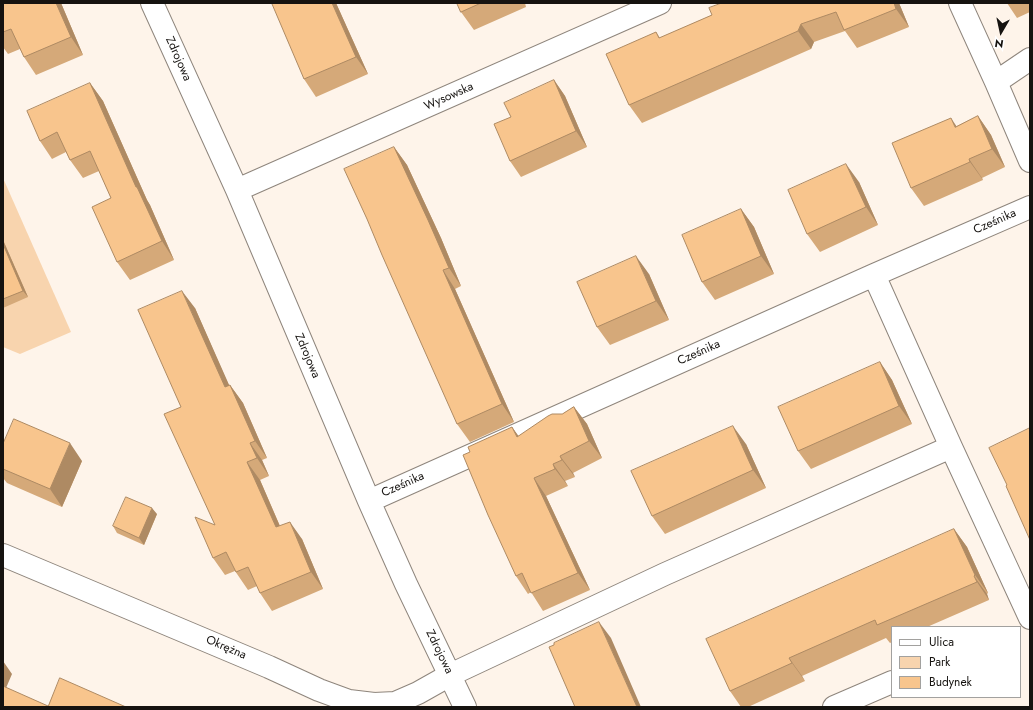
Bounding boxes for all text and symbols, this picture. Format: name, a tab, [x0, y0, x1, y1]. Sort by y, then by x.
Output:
north arrow	[981, 12, 1021, 52]
street label: Zdrojowa	[162, 35, 194, 83]
text: N	[994, 35, 1005, 52]
street label: Wysowska	[422, 80, 476, 114]
street label: Cześnika	[971, 206, 1019, 238]
street label: Zdrojowa	[291, 331, 323, 381]
street label: Cześnika	[675, 337, 723, 369]
street label: Cześnika	[379, 469, 427, 501]
legend	[891, 626, 1021, 698]
street label: Zdrojowa	[422, 628, 456, 676]
street label: Okrężna	[204, 633, 248, 663]
text: Ulica	[929, 633, 954, 651]
text: Park	[929, 653, 950, 671]
text: Budynek	[929, 673, 972, 691]

